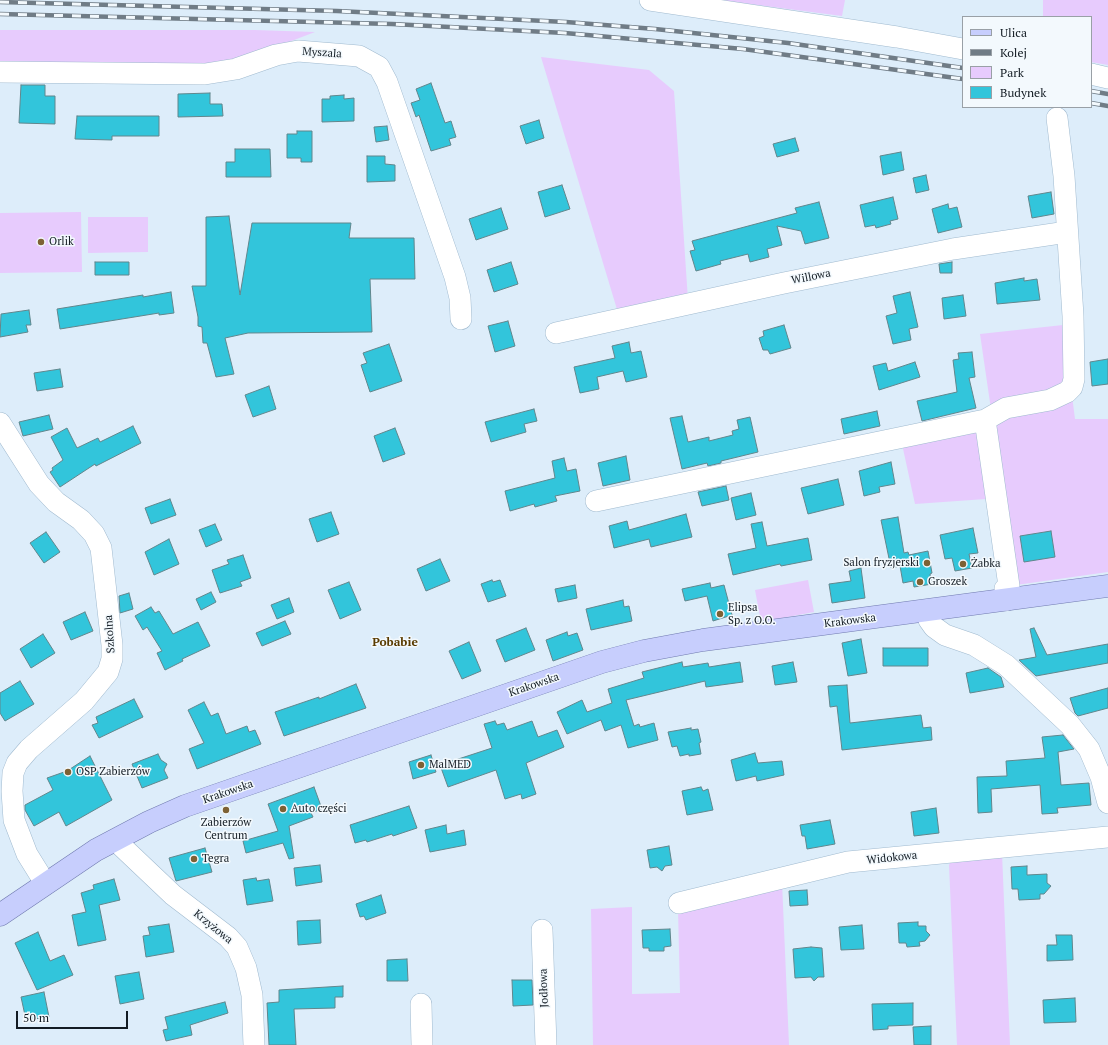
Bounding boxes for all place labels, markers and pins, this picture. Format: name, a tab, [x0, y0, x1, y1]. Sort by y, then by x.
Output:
place label: Orlik	[49, 235, 74, 249]
marker: Orlik	[36, 237, 46, 247]
place label: Salon fryzjerski	[843, 556, 919, 570]
place label: Żabka	[971, 557, 1000, 571]
marker: Salon fryzjerski	[922, 558, 932, 568]
marker: Żabka	[958, 559, 968, 569]
place label: Groszek	[928, 575, 967, 589]
marker: Groszek	[915, 577, 925, 587]
place label: Elipsa Sp. z O.O.	[728, 601, 776, 627]
marker: Elipsa Sp. z O.O.	[715, 609, 725, 619]
place label: MalMED	[429, 758, 471, 772]
marker: MalMED	[416, 760, 426, 770]
place label: OSP Zabierzów	[76, 765, 150, 779]
marker: OSP Zabierzów	[63, 767, 73, 777]
place label: Auto części	[291, 802, 347, 816]
marker: Auto części	[278, 804, 288, 814]
marker: Zabierzów Centrum	[221, 805, 231, 815]
place label: Zabierzów Centrum	[201, 816, 251, 842]
place label: Tegra	[202, 852, 229, 866]
marker: Tegra	[189, 854, 199, 864]

